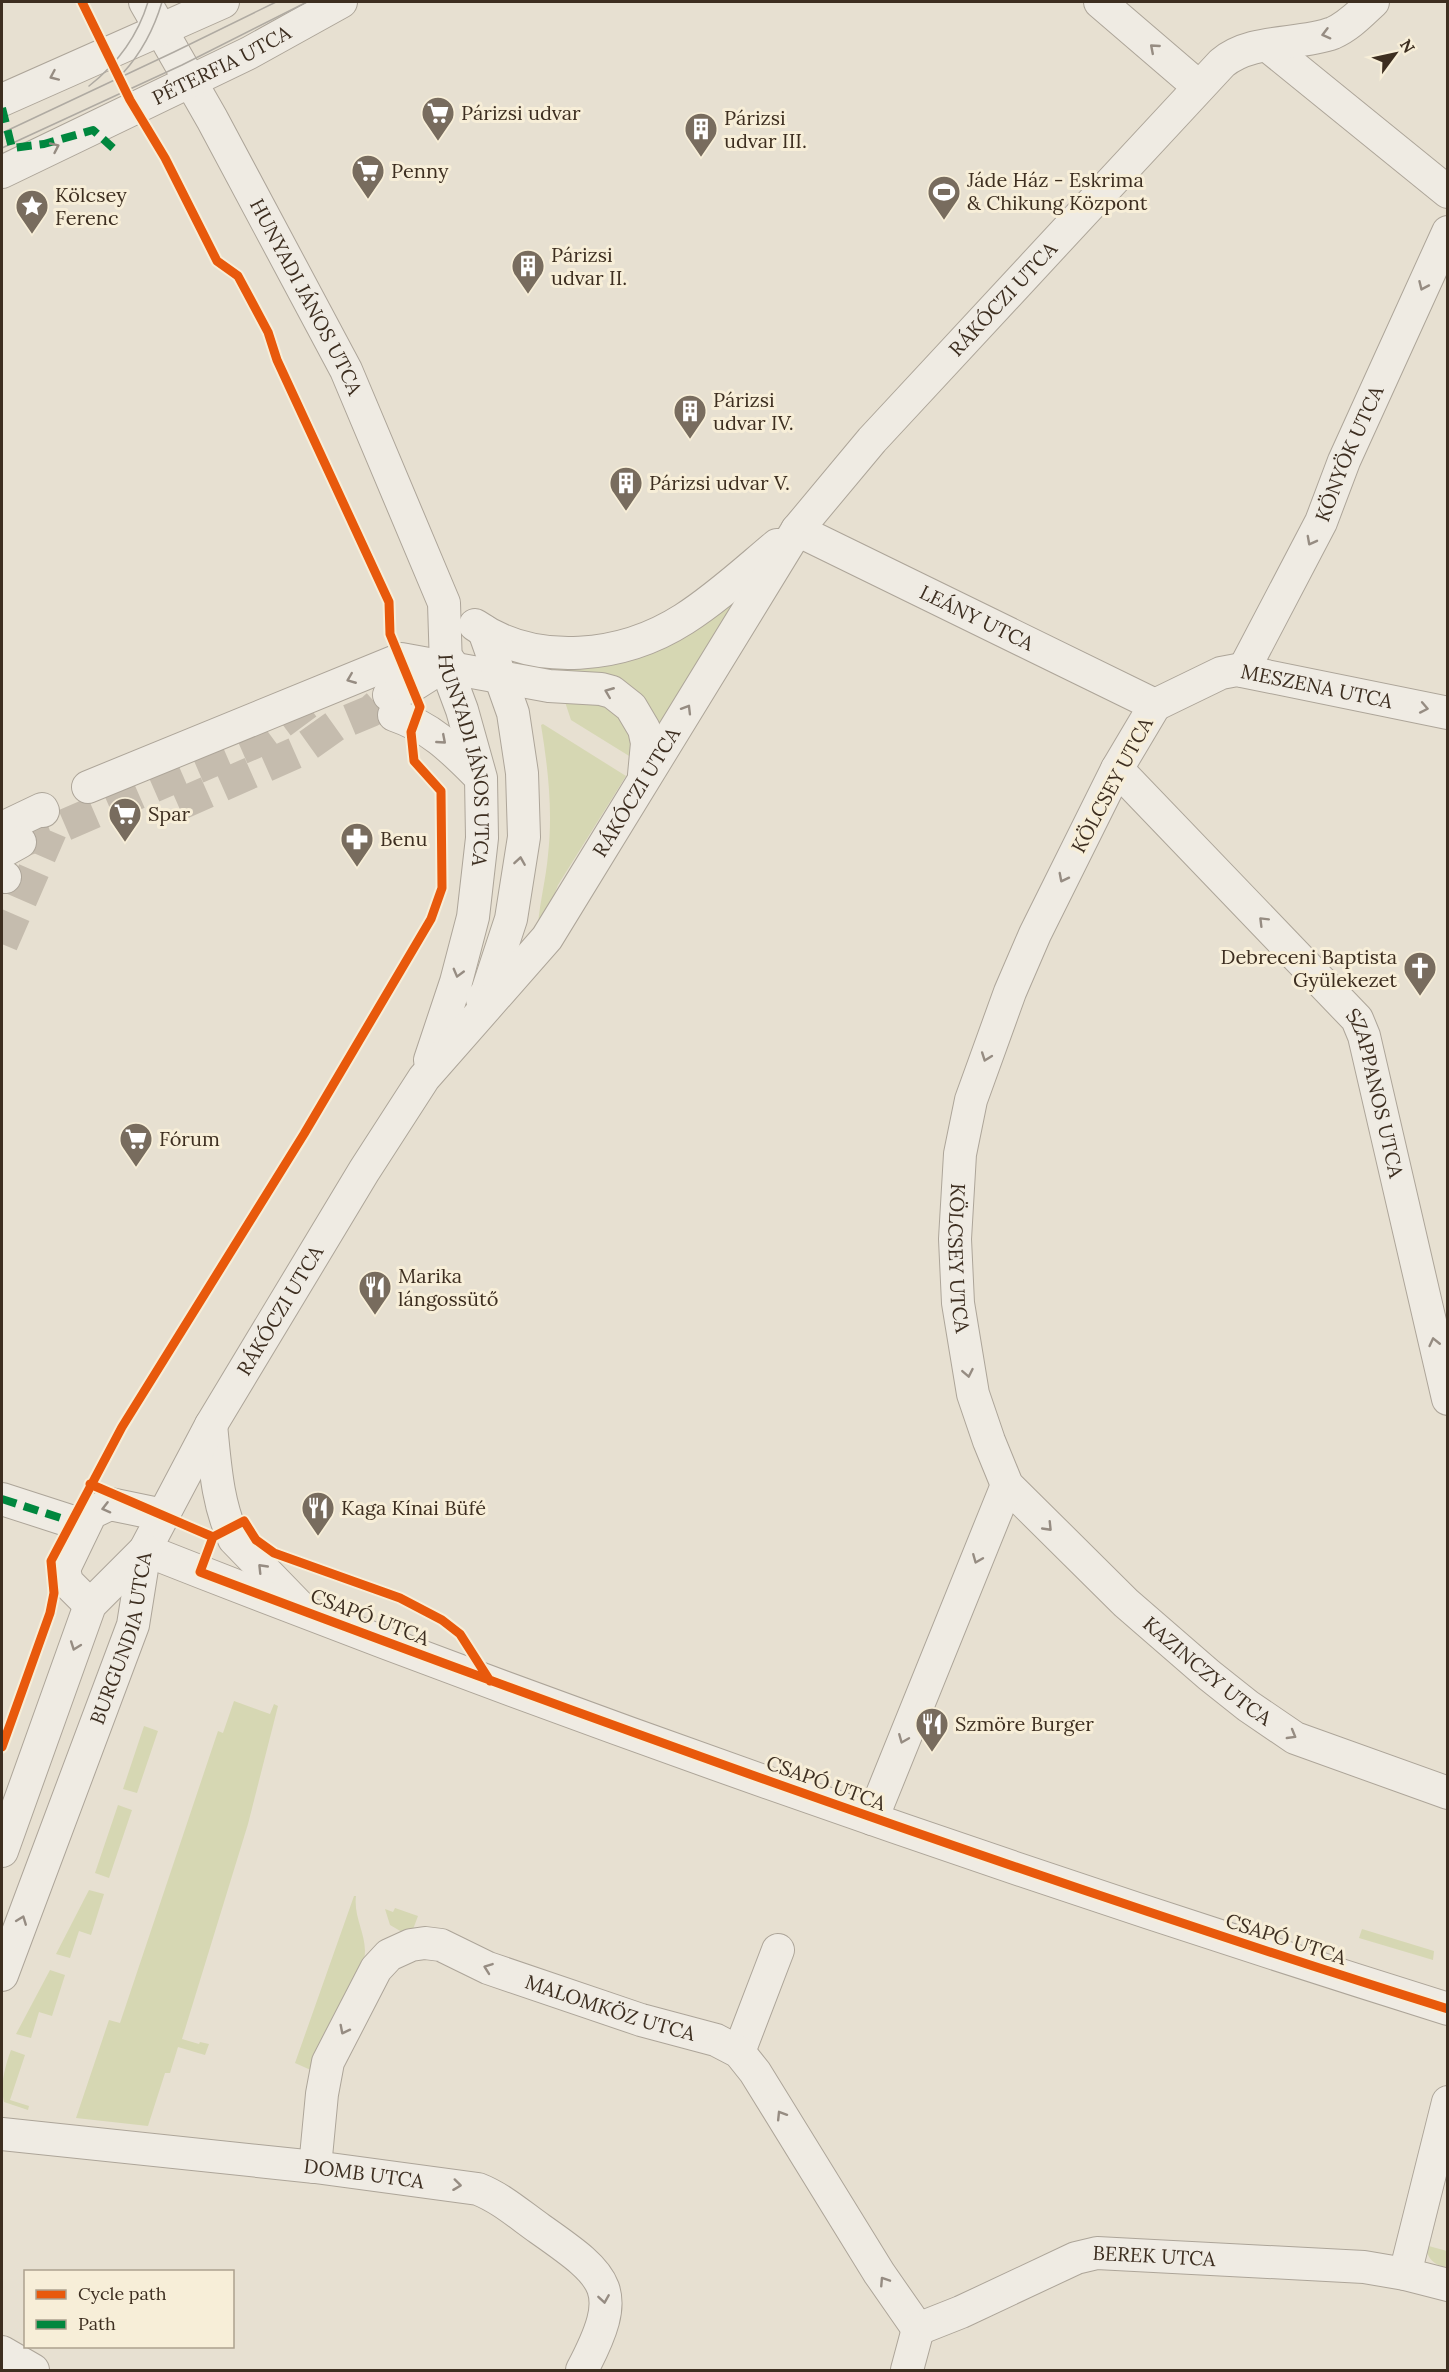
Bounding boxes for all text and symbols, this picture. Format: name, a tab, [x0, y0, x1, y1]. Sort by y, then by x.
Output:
street label: PÉTERFIA UTCA	[148, 19, 295, 110]
north arrow	[1365, 24, 1425, 84]
one-way arrow	[1321, 27, 1331, 39]
text: N	[1396, 35, 1419, 56]
one-way arrow	[1150, 45, 1161, 56]
one-way arrow	[50, 69, 61, 81]
supermarket icon: Párizsi udvar	[420, 95, 456, 142]
place label: Párizsi udvar	[461, 100, 581, 125]
place label: Párizsi udvar III.	[724, 105, 807, 153]
building icon: Párizsi udvar III.	[683, 111, 719, 158]
one-way arrow	[48, 143, 59, 155]
supermarket icon: Penny	[350, 153, 386, 200]
place label: Penny	[391, 158, 449, 183]
place label: Jáde Ház - Eskrima & Chikung Központ	[966, 167, 1148, 215]
sports icon: Jáde Ház - Eskrima & Chikung Központ	[926, 174, 962, 221]
place label: Kölcsey Ferenc	[55, 182, 127, 230]
place icon: Kölcsey Ferenc	[14, 188, 50, 235]
street label: HUNYADI JÁNOS UTCA	[245, 194, 368, 399]
street label: RÁKÓCZI UTCA	[943, 236, 1062, 361]
place label: Párizsi udvar II.	[551, 242, 627, 290]
building icon: Párizsi udvar II.	[510, 248, 546, 295]
one-way arrow	[1419, 279, 1431, 290]
street label: KÖNYÖK UTCA	[1309, 381, 1389, 525]
place label: Párizsi udvar IV.	[713, 387, 794, 435]
building icon: Párizsi udvar IV.	[672, 393, 708, 440]
building icon: Párizsi udvar V.	[608, 465, 644, 512]
place label: Párizsi udvar V.	[649, 470, 790, 495]
one-way arrow	[1307, 534, 1318, 545]
street label: LEÁNY UTCA	[916, 579, 1038, 656]
street label: HUNYADI JÁNOS UTCA	[434, 653, 495, 868]
street label: MESZENA UTCA	[1239, 658, 1395, 713]
one-way arrow	[347, 672, 358, 684]
one-way arrow	[604, 687, 615, 699]
one-way arrow	[1418, 701, 1428, 714]
one-way arrow	[679, 705, 691, 715]
street label: KÖLCSEY UTCA	[1065, 712, 1158, 857]
street label: RÁKÓCZI UTCA	[587, 722, 685, 861]
one-way arrow	[435, 733, 445, 744]
supermarket icon: Spar	[107, 796, 143, 843]
place label: Spar	[148, 801, 190, 826]
pharmacy icon: Benu	[339, 821, 375, 868]
place label: Benu	[380, 826, 427, 851]
one-way arrow	[513, 856, 526, 866]
one-way arrow	[1059, 871, 1070, 882]
one-way arrow	[1259, 918, 1270, 929]
place label: Debreceni Baptista Gyülekezet	[1221, 944, 1397, 992]
church icon: Debreceni Baptista Gyülekezet	[1402, 950, 1438, 997]
one-way arrow	[453, 967, 465, 978]
street label: SZAPPANOS UTCA	[1341, 1002, 1409, 1180]
one-way arrow	[981, 1051, 994, 1062]
supermarket icon: Fórum	[118, 1121, 154, 1168]
place label: Fórum	[159, 1126, 220, 1151]
street label: KÖLCSEY UTCA	[943, 1182, 976, 1335]
street label: RÁKÓCZI UTCA	[231, 1240, 329, 1380]
place label: Marika lángossütő	[398, 1263, 498, 1311]
restaurant icon: Marika lángossütő	[357, 1269, 393, 1316]
one-way arrow	[1429, 1337, 1442, 1347]
one-way arrow	[961, 1368, 974, 1378]
restaurant icon: Kaga Kínai Büfé	[300, 1490, 336, 1537]
place label: Kaga Kínai Büfé	[341, 1495, 486, 1520]
one-way arrow	[101, 1500, 111, 1513]
one-way arrow	[1041, 1521, 1052, 1531]
street label: BURGUNDIA UTCA	[84, 1550, 157, 1728]
one-way arrow	[972, 1552, 984, 1563]
one-way arrow	[259, 1565, 270, 1576]
street label: CSAPÓ UTCA	[307, 1582, 434, 1651]
street label: KAZINCZY UTCA	[1138, 1611, 1277, 1731]
one-way arrow	[70, 1640, 83, 1651]
restaurant icon: Szmöre Burger	[914, 1706, 950, 1753]
place label: Szmöre Burger	[955, 1711, 1094, 1736]
one-way arrow	[1286, 1728, 1296, 1739]
one-way arrow	[898, 1733, 910, 1744]
street label: CSAPÓ UTCA	[763, 1749, 890, 1816]
street label: CSAPÓ UTCA	[1223, 1907, 1350, 1970]
one-way arrow	[15, 1915, 27, 1926]
one-way arrow	[483, 1963, 493, 1976]
street label: MALOMKÖZ UTCA	[522, 1969, 698, 2046]
one-way arrow	[340, 2023, 351, 2034]
one-way arrow	[777, 2111, 789, 2121]
street label: DOMB UTCA	[303, 2153, 426, 2194]
one-way arrow	[452, 2178, 461, 2190]
street label: BEREK UTCA	[1092, 2240, 1217, 2271]
legend	[24, 2270, 234, 2348]
one-way arrow	[880, 2277, 891, 2288]
text: Cycle path	[78, 2282, 167, 2305]
one-way arrow	[598, 2294, 610, 2304]
text: Path	[78, 2312, 116, 2335]

